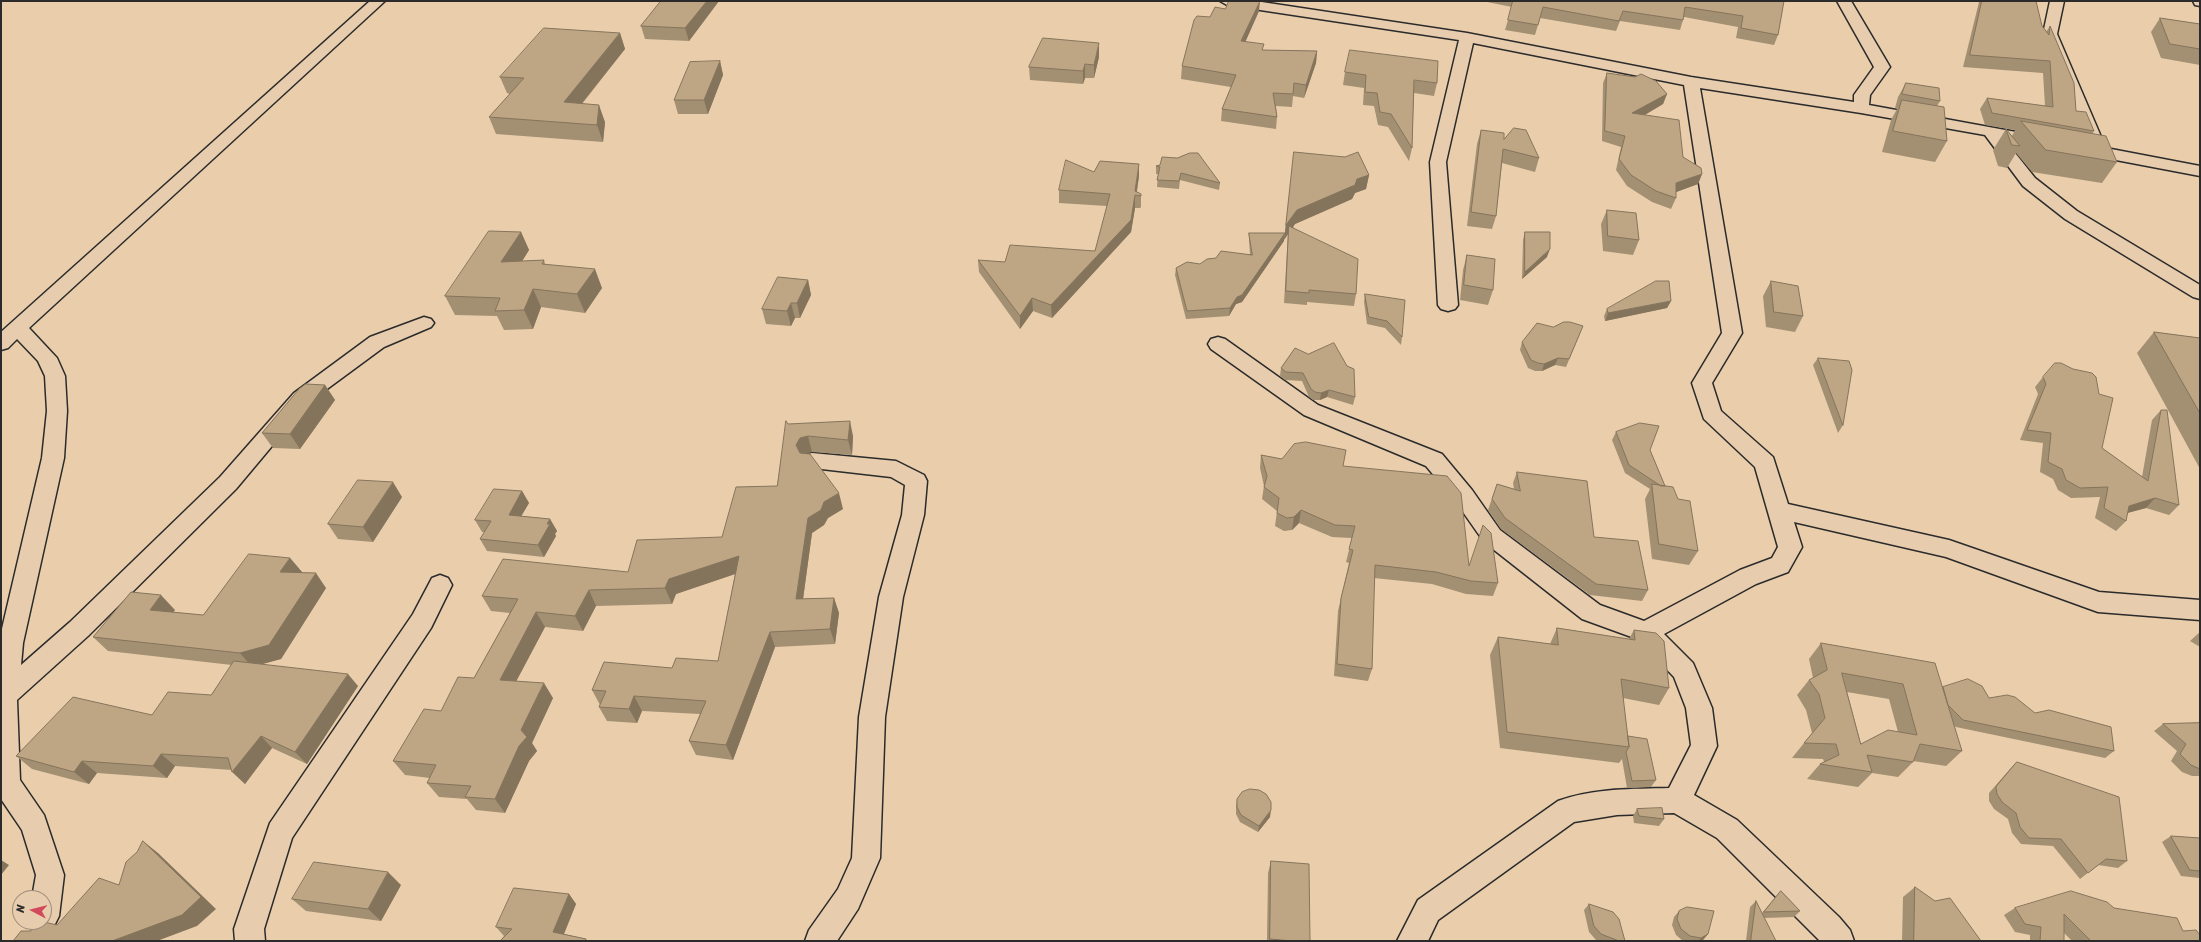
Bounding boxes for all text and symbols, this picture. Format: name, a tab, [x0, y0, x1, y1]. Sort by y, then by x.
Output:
north arrow	[12, 890, 52, 930]
text: N	[11, 904, 30, 914]

